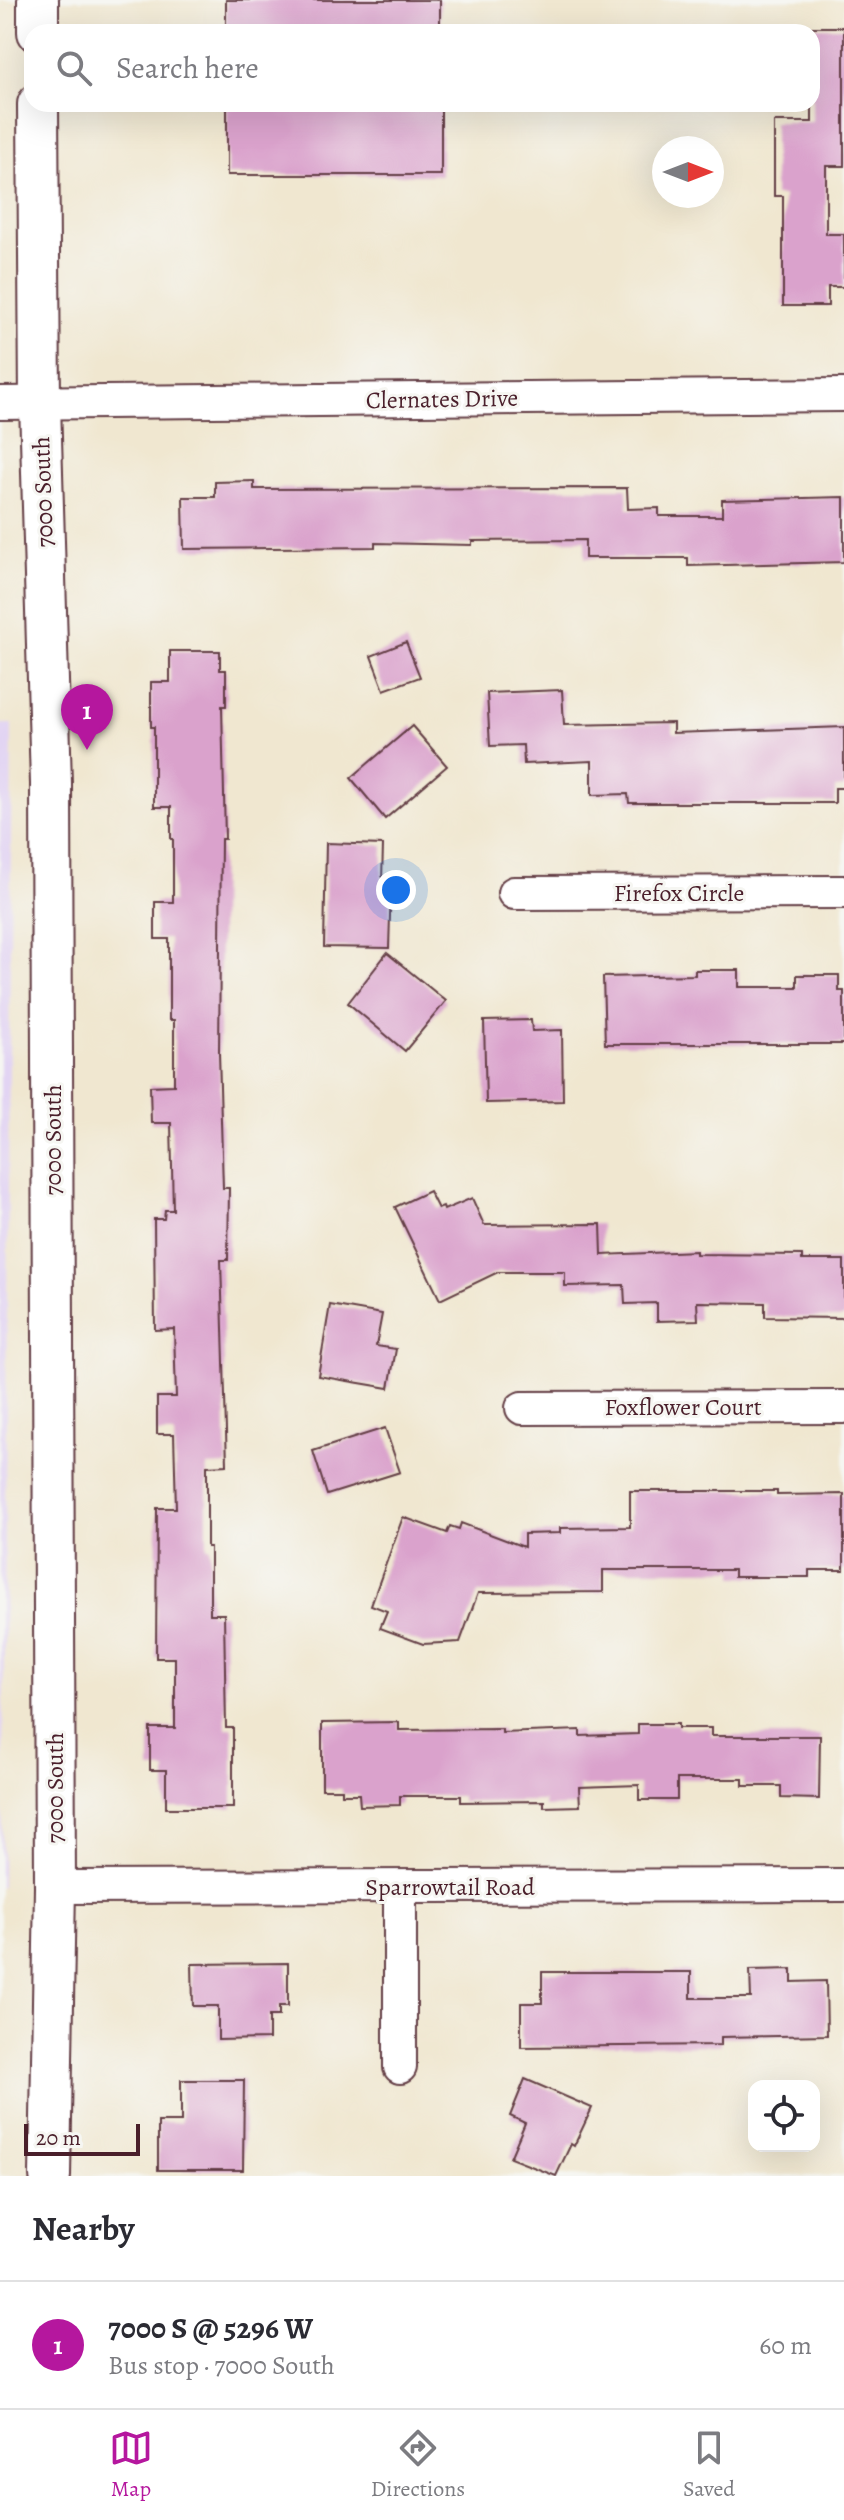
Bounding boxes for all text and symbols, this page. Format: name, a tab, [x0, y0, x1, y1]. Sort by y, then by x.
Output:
search box	[24, 24, 820, 112]
icon: search	[52, 46, 96, 90]
text: Search here	[116, 48, 259, 88]
north arrow	[652, 136, 724, 208]
street label: Clernates Drive	[366, 382, 518, 416]
street label: 7000 South	[25, 436, 61, 548]
pin: 1	[61, 684, 113, 750]
your location	[376, 870, 416, 910]
street label: Firefox Circle	[614, 877, 744, 909]
street label: 7000 South	[37, 1084, 69, 1196]
street label: Foxflower Court	[604, 1391, 762, 1423]
street label: 7000 South	[39, 1732, 71, 1844]
street label: Sparrowtail Road	[365, 1871, 535, 1903]
map controls	[748, 2080, 820, 2152]
button: locate	[748, 2080, 820, 2152]
scale bar	[24, 2120, 140, 2156]
text: 20 m	[36, 2123, 81, 2153]
text: Nearby	[32, 2205, 135, 2252]
text: 7000 S @ 5296 W	[108, 2308, 313, 2348]
text: 1	[53, 2328, 63, 2363]
text: 60 m	[759, 2328, 812, 2363]
text: Bus stop · 7000 South	[108, 2348, 335, 2383]
tab: Map	[109, 2426, 153, 2504]
tab: Directions	[371, 2426, 465, 2504]
tab: Saved	[683, 2426, 735, 2504]

